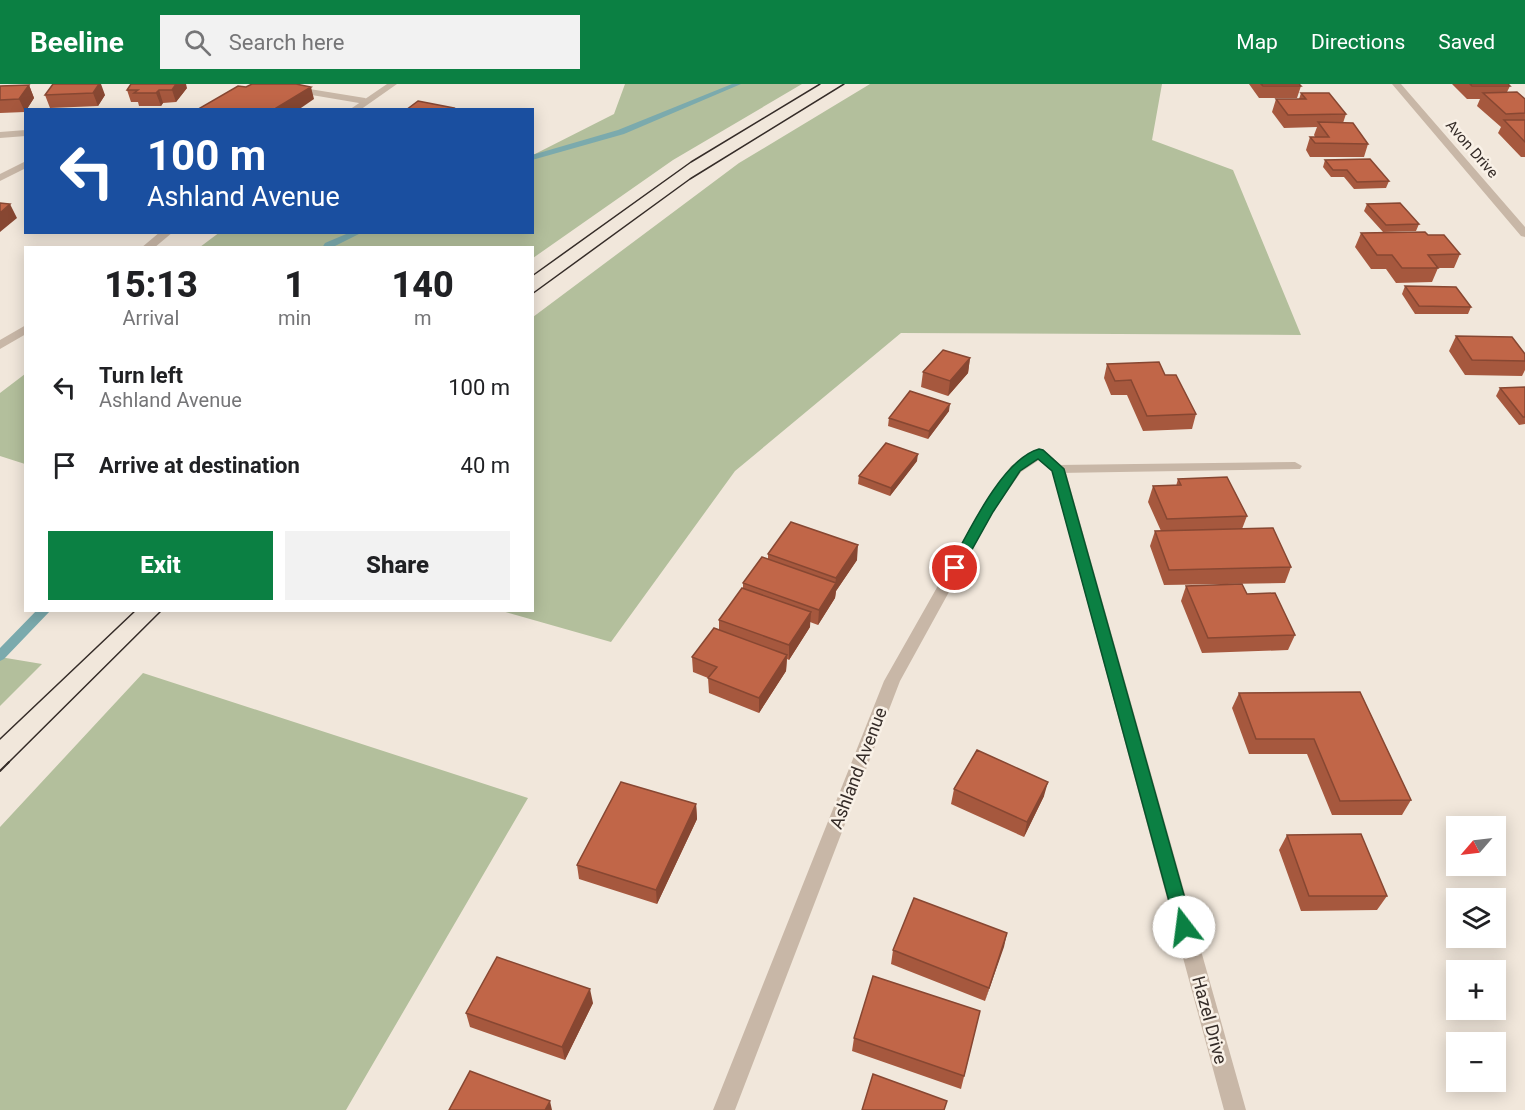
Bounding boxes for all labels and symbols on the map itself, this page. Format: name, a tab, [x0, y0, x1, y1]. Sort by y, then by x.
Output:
street label: Avon Drive	[1442, 116, 1502, 182]
pin	[929, 542, 980, 593]
street label: Ashland Avenue	[825, 704, 891, 832]
north arrow	[1446, 816, 1506, 876]
position arrow	[1152, 895, 1216, 959]
street label: Hazel Drive	[1188, 974, 1232, 1066]

